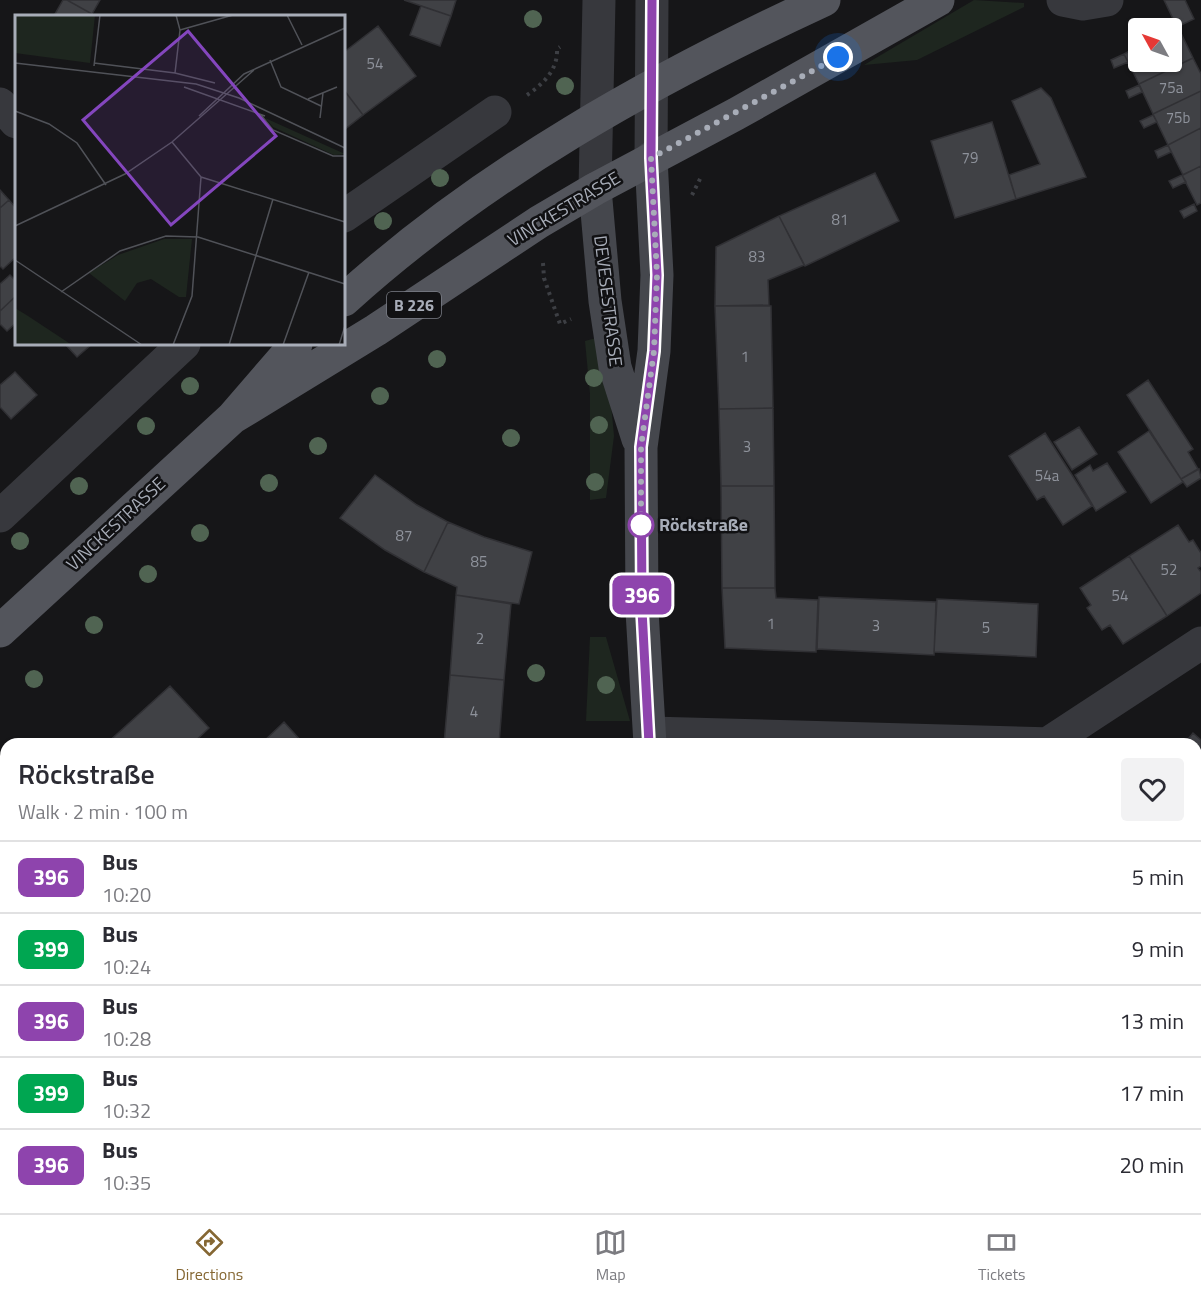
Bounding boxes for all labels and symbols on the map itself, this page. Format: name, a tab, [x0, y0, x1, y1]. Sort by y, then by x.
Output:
inset map	[15, 15, 345, 345]
north arrow	[1128, 18, 1182, 72]
your location	[823, 42, 853, 72]
house number: 54	[367, 52, 383, 75]
house number: 75a	[1159, 76, 1184, 99]
house number: 75b	[1166, 106, 1190, 129]
house number: 79	[962, 146, 978, 169]
street label: VINCKESTRASSE	[502, 164, 625, 253]
house number: 81	[832, 208, 848, 231]
street label: DEVESESTRASSE	[587, 234, 630, 368]
house number: 83	[749, 245, 765, 268]
road number: B 226	[387, 292, 441, 318]
house number: 1	[741, 345, 749, 368]
house number: 3	[743, 435, 751, 458]
house number: 54a	[1035, 464, 1060, 487]
street label: VINCKESTRASSE	[60, 470, 171, 577]
place label: Röckstraße	[659, 511, 748, 538]
marker: Röckstraße	[628, 512, 654, 538]
house number: 87	[396, 524, 412, 547]
house number: 85	[471, 550, 487, 573]
house number: 52	[1161, 558, 1177, 581]
line badge: 396	[608, 576, 676, 614]
house number: 54	[1112, 584, 1128, 607]
house number: 1	[767, 612, 775, 635]
house number: 3	[872, 614, 880, 637]
house number: 5	[982, 616, 990, 639]
house number: 2	[476, 627, 484, 650]
house number: 4	[470, 700, 478, 723]

